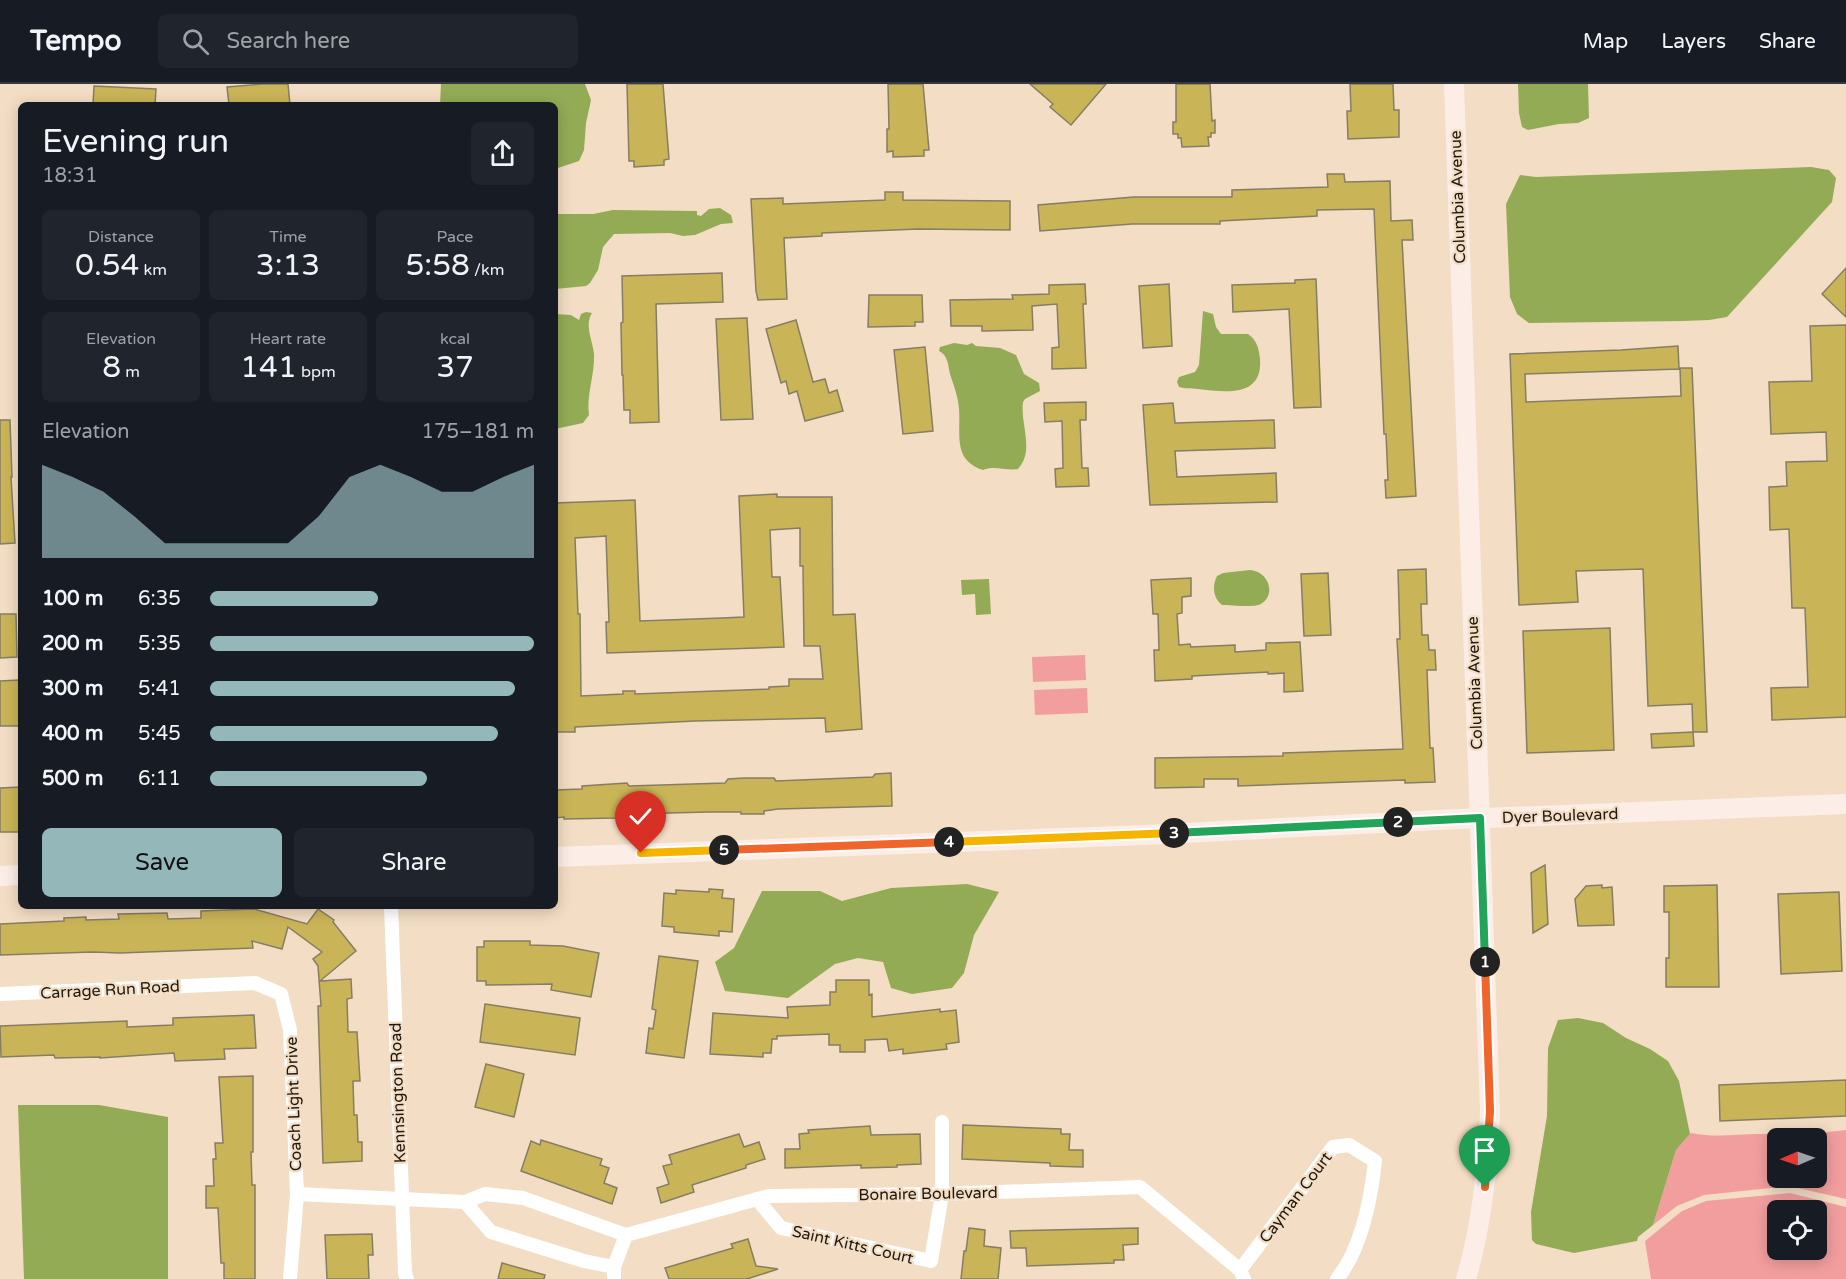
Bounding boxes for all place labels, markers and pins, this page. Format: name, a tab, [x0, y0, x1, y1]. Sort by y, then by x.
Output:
pin	[615, 791, 666, 853]
pin: 2	[1383, 807, 1413, 837]
pin: 3	[1159, 818, 1189, 848]
pin: 4	[934, 827, 964, 857]
pin: 5	[709, 835, 739, 865]
pin: 1	[1470, 947, 1500, 977]
pin	[1459, 1125, 1510, 1187]

